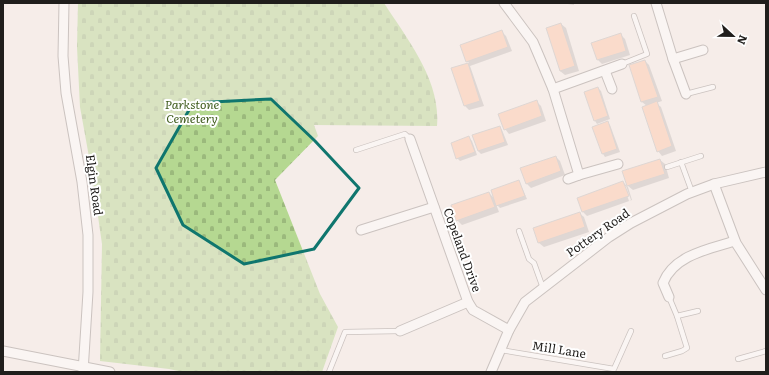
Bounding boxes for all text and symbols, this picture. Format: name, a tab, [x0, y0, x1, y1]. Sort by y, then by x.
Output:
north arrow	[713, 16, 753, 56]
text: N	[734, 33, 752, 47]
park label: Parkstone Cemetery	[165, 95, 220, 127]
street label: Elgin Road	[82, 153, 108, 217]
street label: Pottery Road	[562, 203, 633, 261]
street label: Copeland Drive	[439, 205, 486, 294]
street label: Mill Lane	[531, 336, 587, 362]

